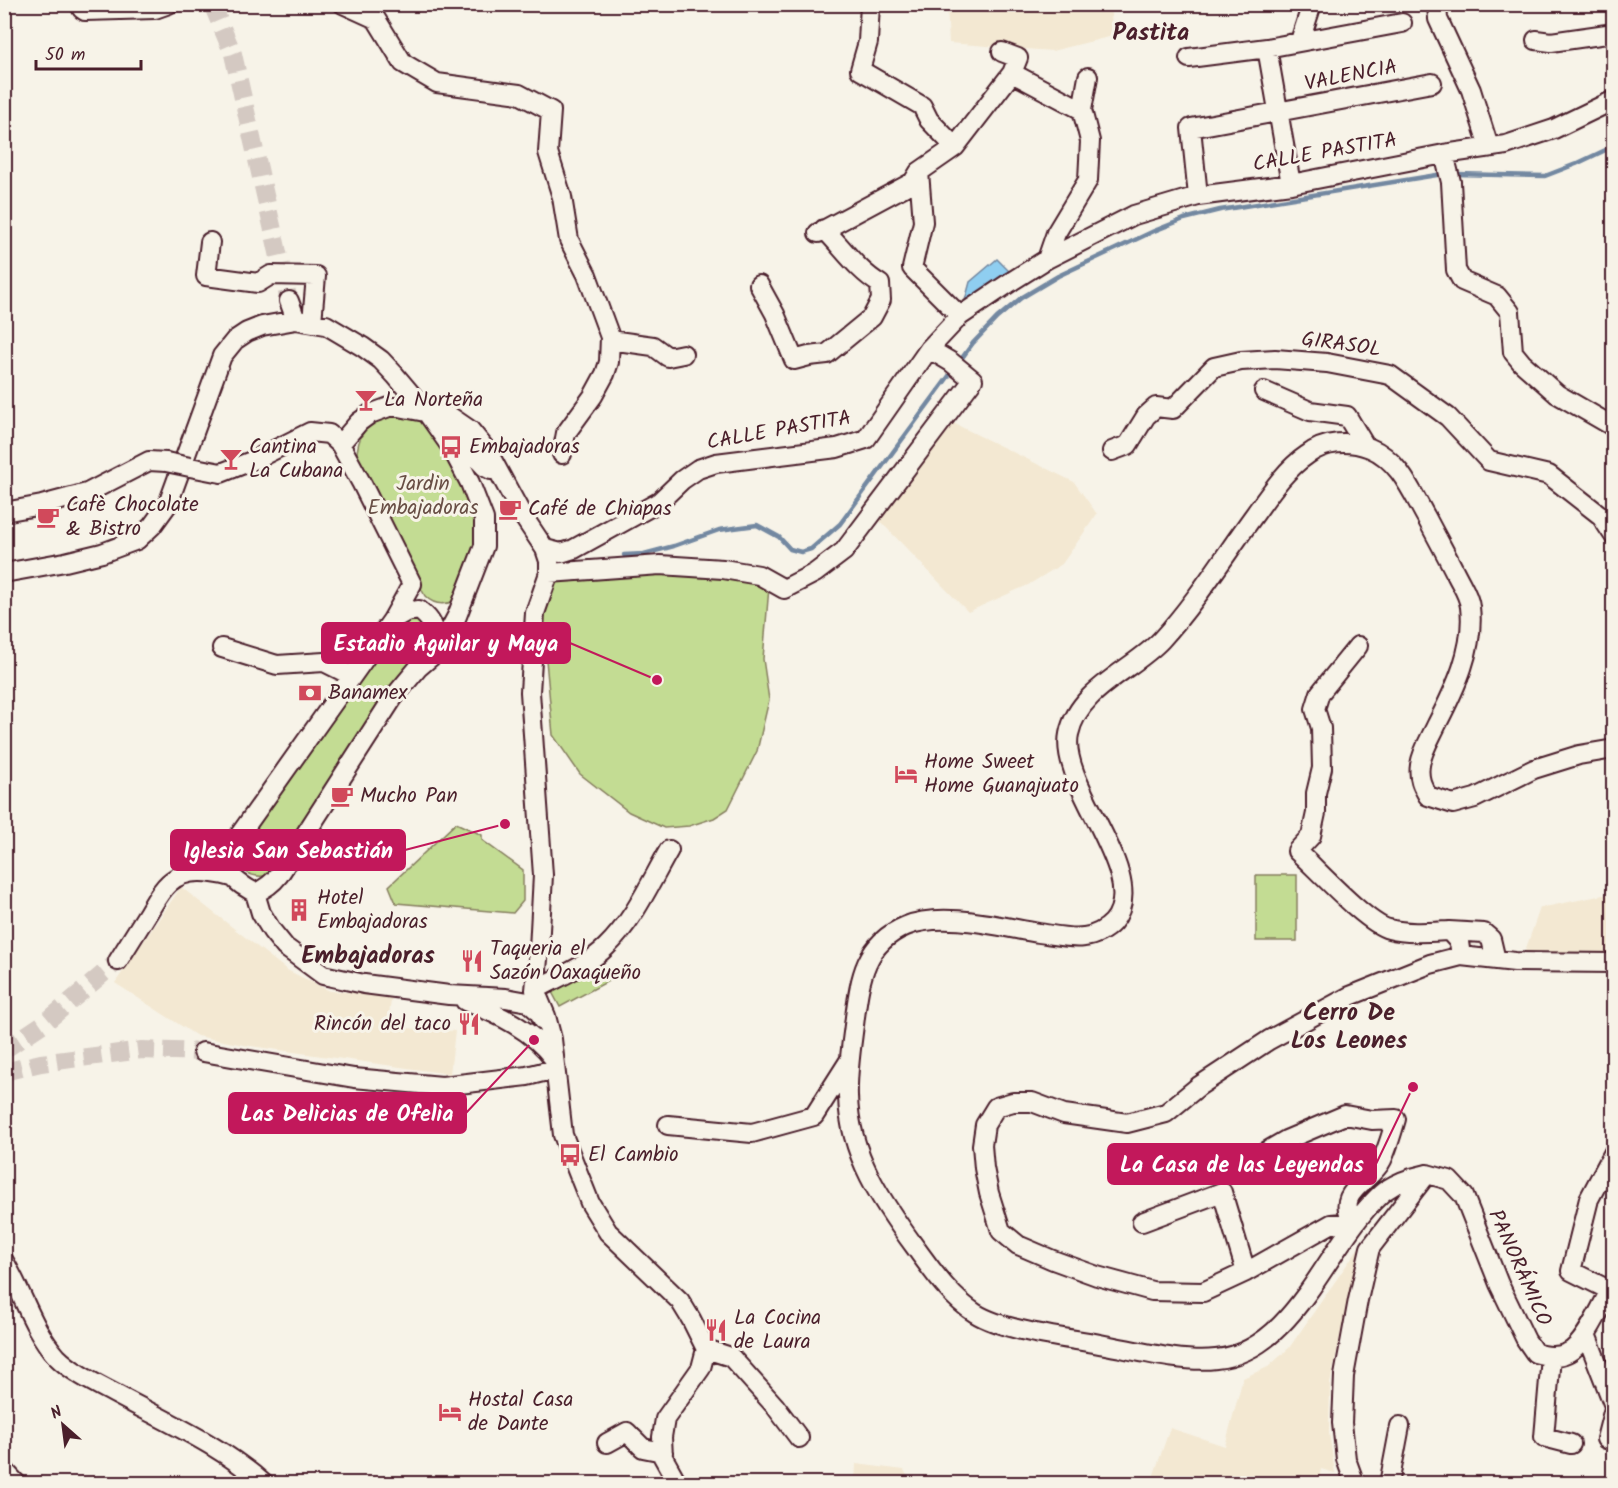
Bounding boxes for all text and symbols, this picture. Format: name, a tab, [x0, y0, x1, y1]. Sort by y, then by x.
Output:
district label: Pastita	[1113, 14, 1189, 53]
scale bar	[36, 33, 141, 71]
text: 50 m	[45, 41, 85, 70]
street label: VALENCIA	[1302, 51, 1400, 101]
street label: CALLE PASTITA	[1250, 124, 1400, 182]
street label: GIRASOL	[1299, 323, 1383, 367]
place label: La Norteña	[384, 384, 483, 417]
bar icon: La Norteña	[353, 387, 379, 413]
street label: CALLE PASTITA	[704, 402, 854, 460]
place label: Cantina La Cubana	[249, 431, 343, 488]
place label: Embajadoras	[469, 431, 580, 464]
bus stop icon: Embajadoras	[438, 434, 464, 460]
bar icon: Cantina La Cubana	[218, 446, 244, 472]
park label: Jardin Embajadoras	[368, 468, 478, 525]
place label: Cafè Chocolate & Bistro	[66, 489, 199, 546]
place label: Café de Chiapas	[528, 493, 672, 526]
cafe icon: Café de Chiapas	[497, 496, 523, 522]
cafe icon: Cafè Chocolate & Bistro	[35, 504, 61, 530]
callout: Estadio Aguilar y Maya	[322, 623, 570, 663]
text: Estadio Aguilar y Maya	[334, 628, 558, 663]
place label: Banamex	[328, 677, 408, 710]
bank icon: Banamex	[297, 680, 323, 706]
place label: Home Sweet Home Guanajuato	[924, 746, 1079, 803]
hotel icon: Home Sweet Home Guanajuato	[893, 761, 919, 787]
place label: Mucho Pan	[360, 780, 458, 813]
cafe icon: Mucho Pan	[329, 783, 355, 809]
callout: Iglesia San Sebastián	[171, 830, 405, 870]
text: Iglesia San Sebastián	[183, 835, 393, 870]
place label: Hotel Embajadoras	[317, 882, 428, 939]
building icon: Hotel Embajadoras	[286, 897, 312, 923]
place label: Taqueria el Sazón Oaxaqueño	[490, 933, 641, 990]
district label: Embajadoras	[301, 937, 435, 976]
restaurant icon: Taqueria el Sazón Oaxaqueño	[459, 948, 485, 974]
district label: Cerro De Los Leones	[1291, 994, 1407, 1061]
place label: Rincón del taco	[314, 1008, 451, 1041]
restaurant icon: Rincón del taco	[456, 1011, 482, 1037]
callout: Las Delicias de Ofelia	[229, 1093, 466, 1133]
text: Las Delicias de Ofelia	[240, 1098, 454, 1133]
place label: El Cambio	[588, 1139, 679, 1172]
bus stop icon: El Cambio	[557, 1142, 583, 1168]
callout: La Casa de las Leyendas	[1108, 1144, 1376, 1184]
text: La Casa de las Leyendas	[1120, 1149, 1365, 1184]
street label: PANORÁMICO	[1479, 1204, 1560, 1332]
place label: La Cocina de Laura	[734, 1302, 821, 1359]
restaurant icon: La Cocina de Laura	[703, 1317, 729, 1343]
place label: Hostal Casa de Dante	[468, 1384, 573, 1441]
north arrow	[33, 1395, 93, 1455]
hotel icon: Hostal Casa de Dante	[437, 1399, 463, 1425]
text: N	[46, 1400, 67, 1426]

